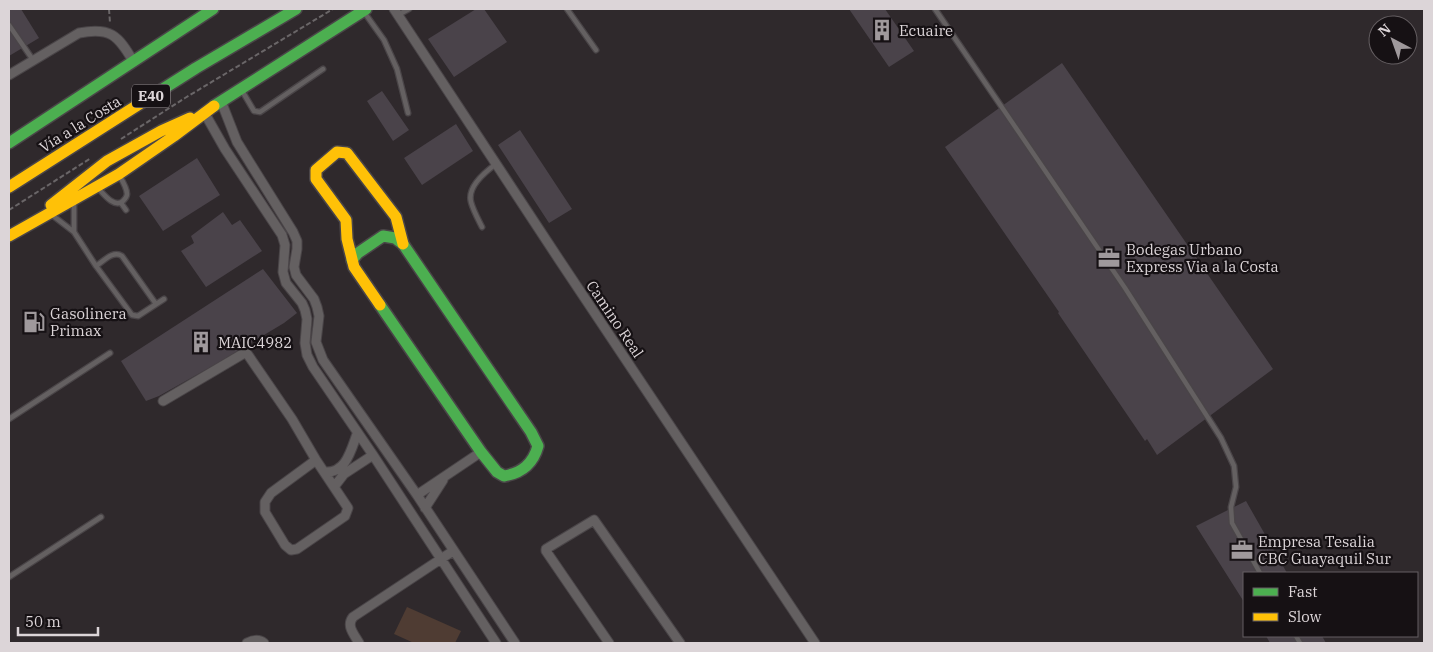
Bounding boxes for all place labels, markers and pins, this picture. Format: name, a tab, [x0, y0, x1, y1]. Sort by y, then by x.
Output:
building icon: Ecuaire	[869, 17, 895, 43]
place label: Ecuaire	[899, 21, 953, 40]
place label: Bodegas Urbano Express Via a la Costa	[1126, 240, 1279, 276]
office icon: Bodegas Urbano Express Via a la Costa	[1096, 245, 1122, 271]
place label: Gasolinera Primax	[50, 304, 127, 340]
fuel station icon: Gasolinera Primax	[21, 309, 47, 335]
building icon: MAIC4982	[188, 329, 214, 355]
place label: MAIC4982	[218, 333, 292, 352]
place label: Empresa Tesalia CBC Guayaquil Sur	[1258, 532, 1391, 568]
office icon: Empresa Tesalia CBC Guayaquil Sur	[1229, 537, 1255, 563]

